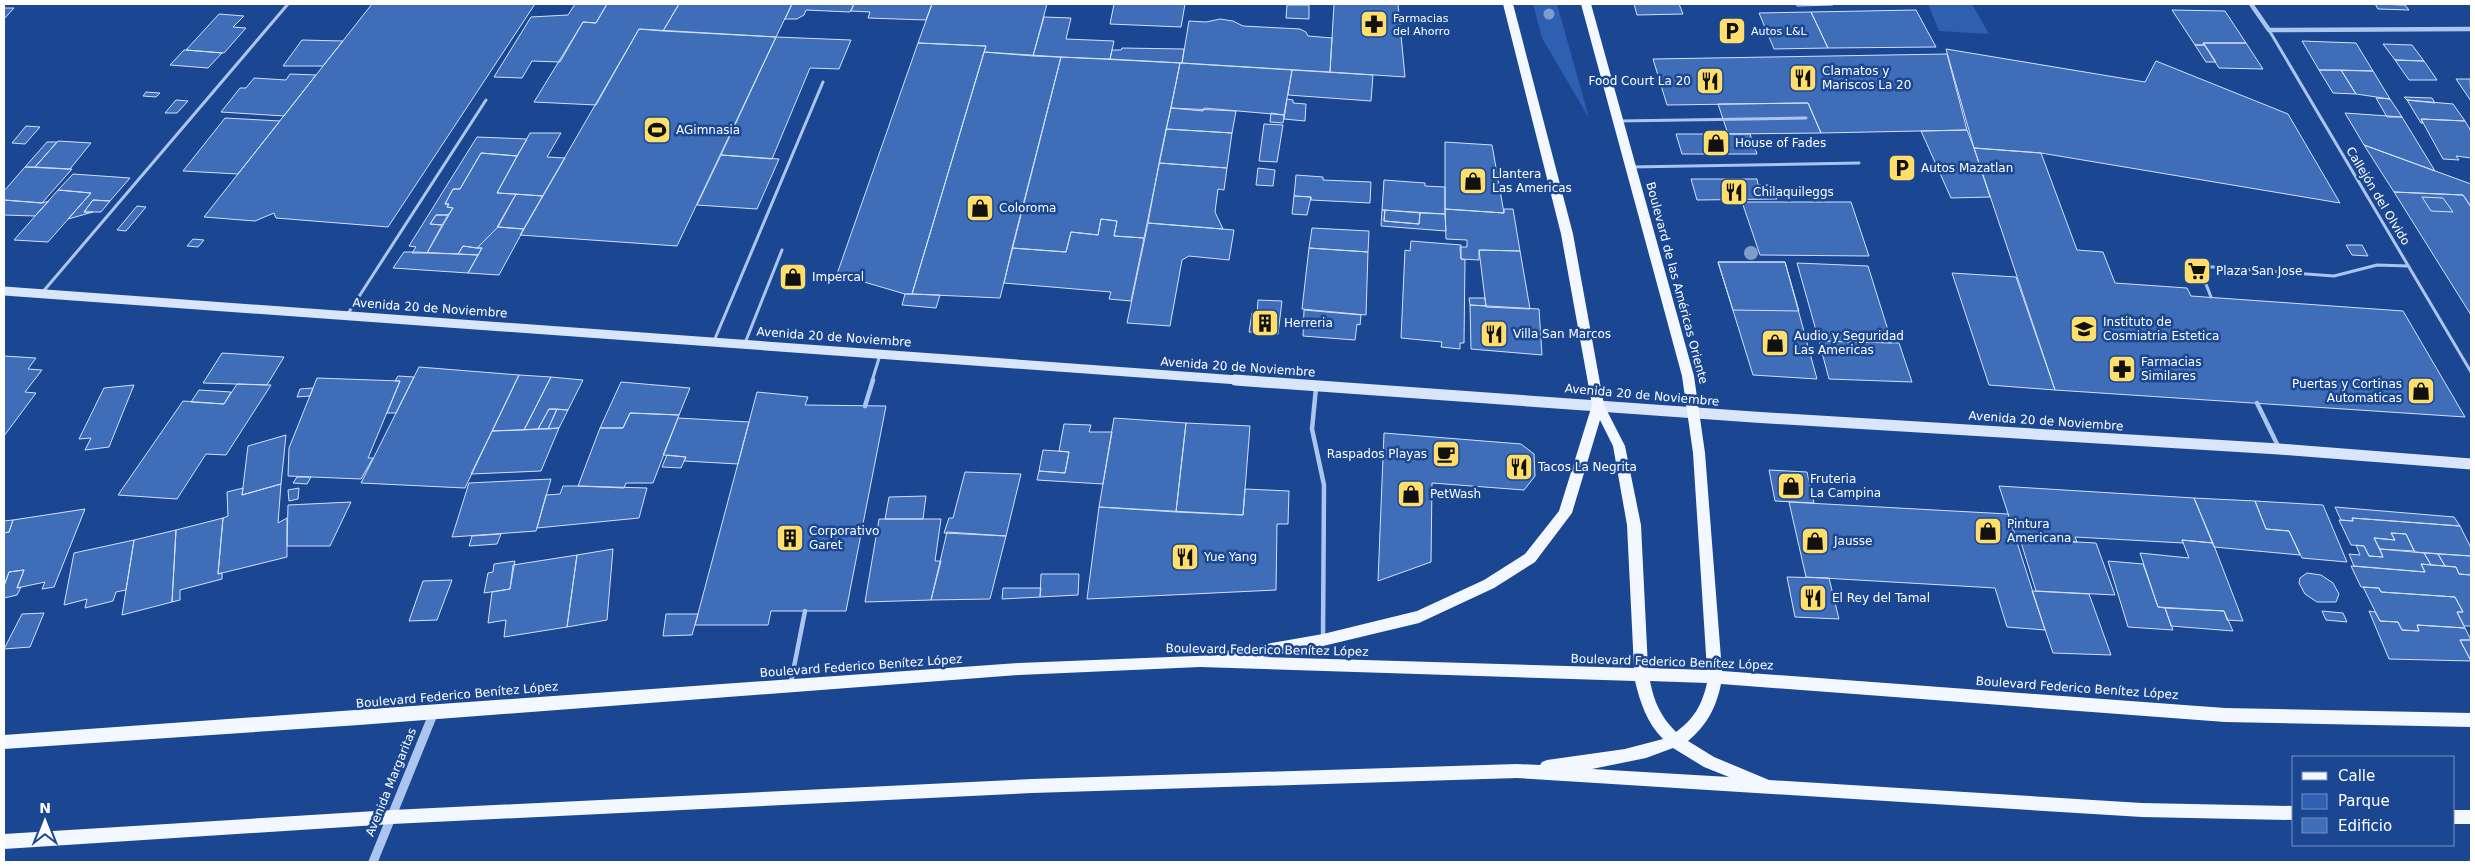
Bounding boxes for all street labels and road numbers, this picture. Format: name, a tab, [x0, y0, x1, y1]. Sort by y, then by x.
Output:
street label: Callejón del Olvido	[2343, 144, 2413, 248]
street label: Boulevard de las Américas Oriente	[1643, 181, 1711, 385]
street label: Avenida 20 de Noviembre	[352, 296, 508, 320]
street label: Avenida 20 de Noviembre	[756, 325, 912, 349]
street label: Avenida 20 de Noviembre	[1160, 355, 1316, 379]
street label: Avenida 20 de Noviembre	[1564, 381, 1720, 409]
street label: Avenida 20 de Noviembre	[1968, 409, 2124, 433]
street label: Boulevard Federico Benítez López	[1165, 641, 1369, 659]
street label: Boulevard Federico Benítez López	[1570, 651, 1774, 673]
street label: Boulevard Federico Benítez López	[759, 652, 963, 680]
street label: Boulevard Federico Benítez López	[1975, 674, 2179, 702]
street label: Boulevard Federico Benítez López	[355, 679, 559, 711]
street label: Avenida Margaritas	[363, 726, 419, 838]

